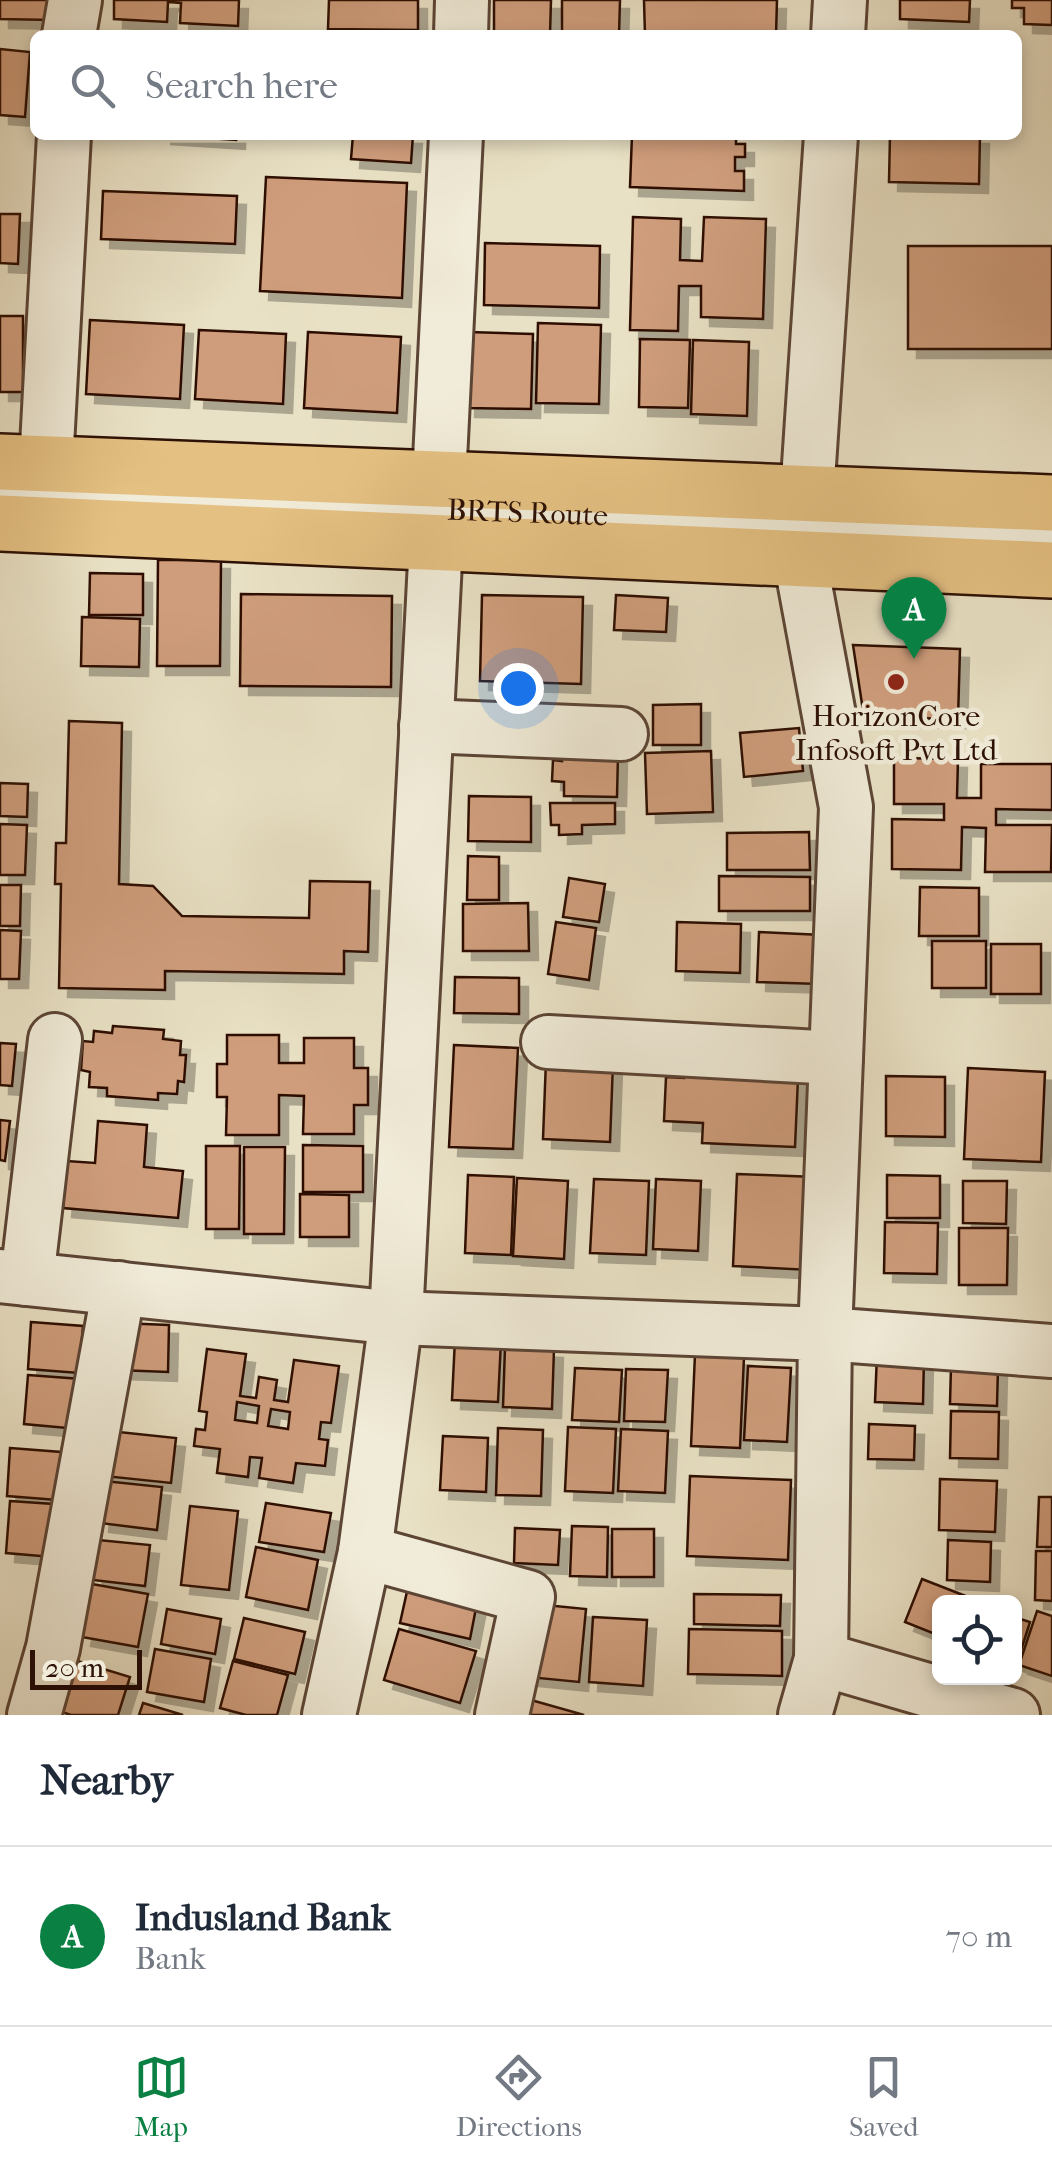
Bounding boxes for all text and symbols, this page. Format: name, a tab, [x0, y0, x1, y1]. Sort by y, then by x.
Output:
search box	[30, 30, 1022, 140]
icon: search	[65, 58, 120, 113]
text: Search here	[145, 63, 338, 108]
street label: BRTS Route	[446, 492, 609, 533]
pin: A	[882, 576, 946, 659]
your location	[493, 663, 544, 714]
marker: HorizonCore Infosoft Pvt Ltd	[885, 671, 907, 693]
place label: HorizonCore Infosoft Pvt Ltd	[795, 699, 998, 768]
map controls	[932, 1595, 1022, 1685]
button: locate	[932, 1595, 1022, 1685]
scale bar	[30, 1645, 142, 1690]
text: 20 m	[45, 1651, 104, 1684]
text: Nearby	[40, 1756, 172, 1805]
text: Indusland Bank	[135, 1895, 390, 1940]
text: A	[62, 1918, 83, 1955]
text: 70 m	[946, 1918, 1012, 1955]
text: Bank	[135, 1940, 206, 1977]
tab: Map	[134, 2050, 189, 2143]
tab: Directions	[456, 2050, 582, 2143]
tab: Saved	[849, 2050, 918, 2143]

